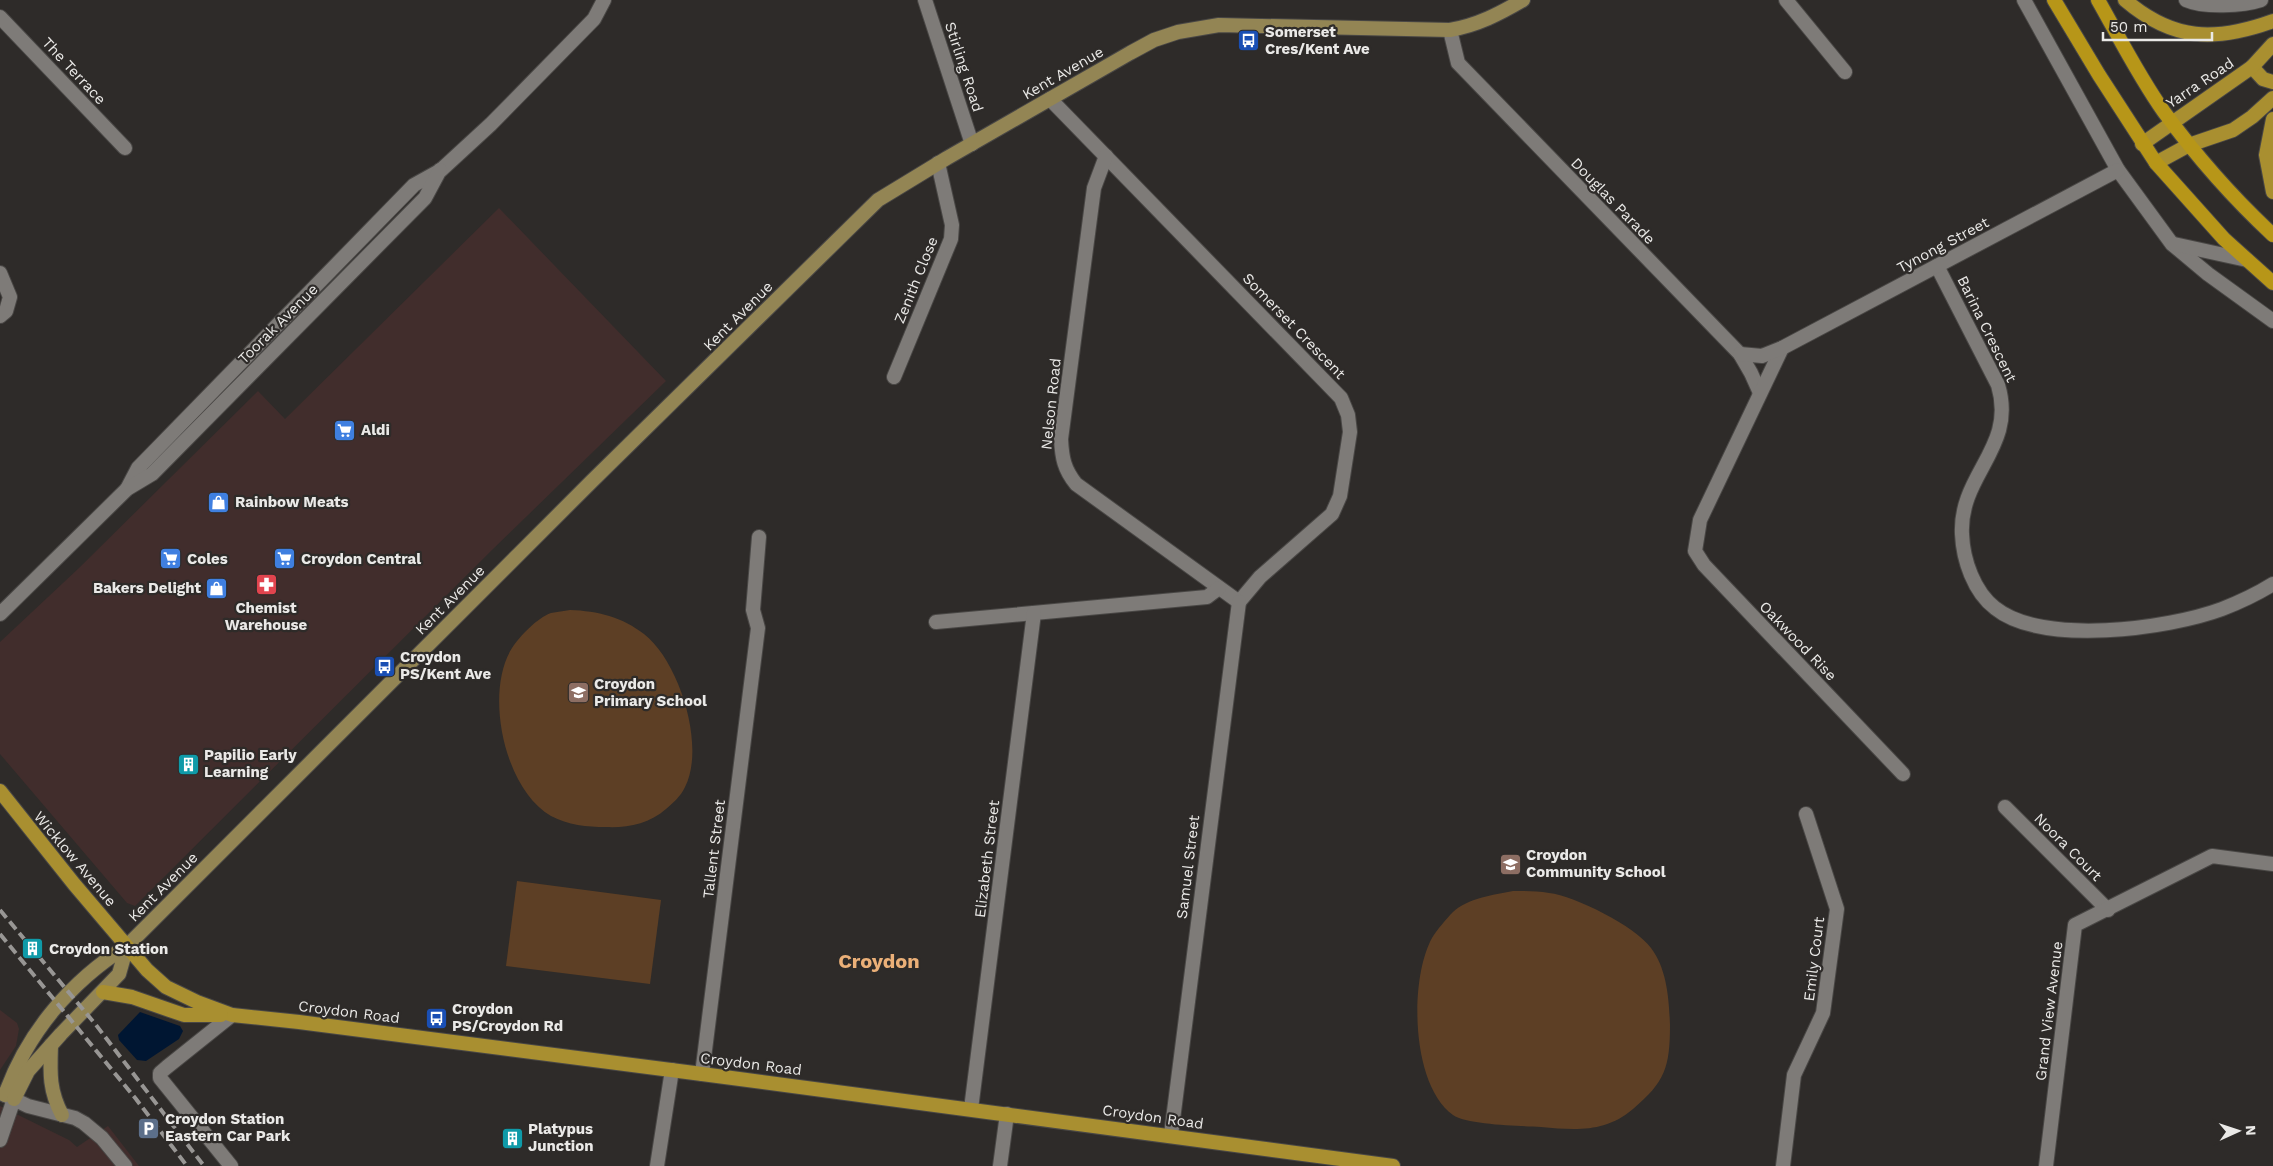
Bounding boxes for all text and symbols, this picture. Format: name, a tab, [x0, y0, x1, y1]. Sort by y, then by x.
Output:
scale bar	[2103, 10, 2212, 42]
text: 50 m	[2110, 18, 2147, 36]
street label: Stirling Road	[941, 20, 987, 114]
place label: Somerset Cres/Kent Ave	[1265, 23, 1370, 58]
bus stop icon: Somerset Cres/Kent Ave	[1237, 29, 1261, 53]
street label: The Terrace	[38, 34, 110, 108]
street label: Kent Avenue	[1019, 42, 1107, 104]
street label: Yarra Road	[2163, 54, 2237, 112]
street label: Douglas Parade	[1567, 154, 1659, 248]
street label: Tynong Street	[1894, 213, 1993, 277]
street label: Zenith Close	[890, 234, 942, 326]
street label: Somerset Crescent	[1239, 269, 1350, 383]
street label: Barina Crescent	[1953, 273, 2021, 386]
street label: Kent Avenue	[699, 277, 777, 355]
street label: Toorak Avenue	[234, 280, 322, 368]
street label: Nelson Road	[1037, 357, 1065, 451]
supermarket icon: Aldi	[333, 418, 357, 442]
place label: Aldi	[361, 421, 390, 439]
shop icon: Rainbow Meats	[207, 490, 231, 514]
place label: Rainbow Meats	[235, 493, 349, 511]
supermarket icon: Coles	[159, 547, 183, 571]
supermarket icon: Croydon Central	[273, 547, 297, 571]
place label: Coles	[187, 550, 228, 568]
place label: Croydon Central	[301, 550, 421, 568]
street label: Kent Avenue	[411, 561, 489, 639]
pharmacy icon: Chemist Warehouse	[254, 573, 278, 597]
shop icon: Bakers Delight	[205, 576, 229, 600]
place label: Bakers Delight	[93, 579, 201, 597]
street label: Oakwood Rise	[1756, 598, 1840, 684]
place label: Chemist Warehouse	[225, 599, 307, 634]
place label: Croydon PS/Kent Ave	[400, 648, 491, 683]
bus stop icon: Croydon PS/Kent Ave	[372, 654, 396, 678]
place label: Croydon Primary School	[594, 675, 707, 710]
school or university icon: Croydon Primary School	[566, 681, 590, 705]
place label: Papilio Early Learning	[204, 746, 297, 781]
building icon: Papilio Early Learning	[176, 752, 200, 776]
street label: Tallent Street	[699, 798, 729, 900]
street label: Elizabeth Street	[971, 798, 1003, 919]
street label: Wicklow Avenue	[30, 808, 120, 910]
street label: Noora Court	[2030, 809, 2106, 885]
street label: Samuel Street	[1173, 813, 1203, 920]
place label: Croydon Community School	[1526, 846, 1666, 881]
street label: Kent Avenue	[124, 848, 202, 926]
school or university icon: Croydon Community School	[1498, 852, 1522, 876]
street label: Emily Court	[1800, 915, 1828, 1002]
building icon: Croydon Station	[21, 937, 45, 961]
place label: Croydon Station	[49, 940, 168, 958]
street label: Grand View Avenue	[2032, 940, 2066, 1082]
district label: Croydon	[838, 949, 920, 973]
street label: Croydon Road	[297, 997, 401, 1027]
place label: Croydon PS/Croydon Rd	[452, 1000, 563, 1035]
bus stop icon: Croydon PS/Croydon Rd	[424, 1006, 448, 1030]
street label: Croydon Road	[699, 1049, 803, 1079]
street label: Croydon Road	[1101, 1101, 1205, 1133]
north arrow	[2213, 1106, 2263, 1156]
place label: Croydon Station Eastern Car Park	[165, 1110, 291, 1145]
parking icon: Croydon Station Eastern Car Park	[137, 1116, 161, 1140]
place label: Platypus Junction	[528, 1120, 594, 1155]
text: N	[2243, 1125, 2259, 1136]
building icon: Platypus Junction	[500, 1126, 524, 1150]

